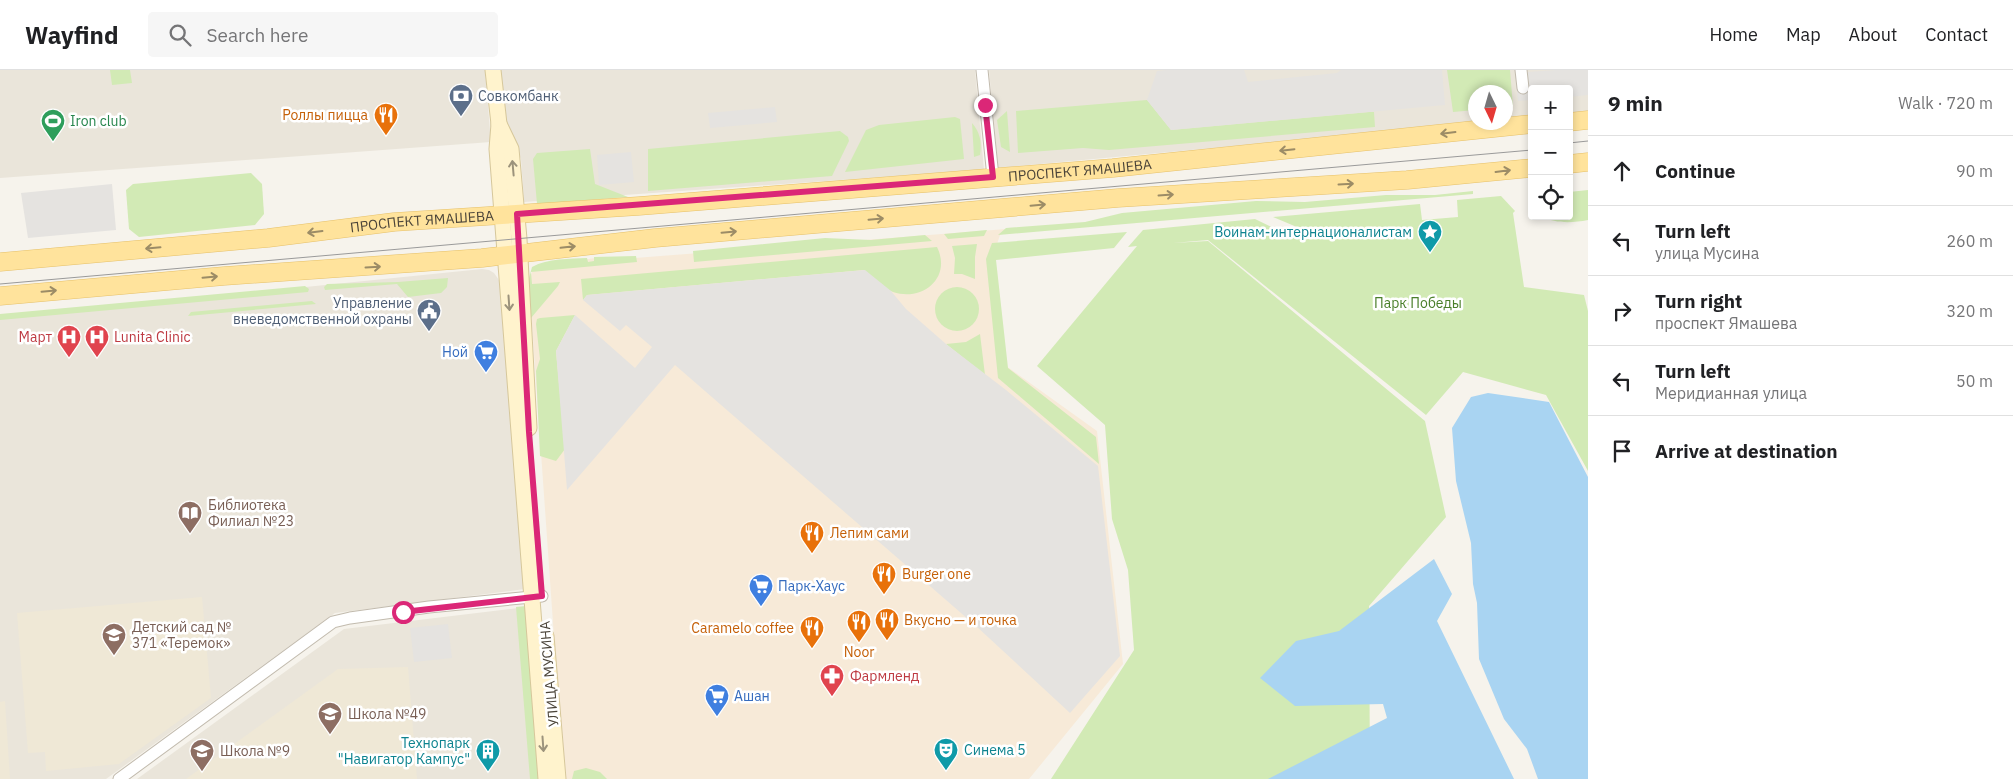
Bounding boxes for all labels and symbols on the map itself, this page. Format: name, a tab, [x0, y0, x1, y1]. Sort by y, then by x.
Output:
bank icon: Совкомбанк	[448, 83, 474, 117]
north arrow	[1468, 85, 1513, 130]
place label: Совкомбанк	[478, 87, 559, 105]
route end	[974, 94, 997, 117]
restaurant icon: Роллы пицца	[373, 102, 399, 136]
place label: Роллы пицца	[282, 106, 369, 124]
sports icon: Iron club	[40, 108, 66, 142]
place label: Iron club	[70, 112, 127, 130]
one-way arrow	[1441, 128, 1457, 138]
one-way arrow	[1279, 145, 1295, 155]
street label: ПРОСПЕКТ ЯМАШЕВА	[1007, 155, 1153, 185]
one-way arrow	[508, 160, 517, 176]
one-way arrow	[1495, 166, 1511, 176]
one-way arrow	[1338, 179, 1354, 188]
one-way arrow	[1158, 190, 1174, 199]
one-way arrow	[1029, 200, 1045, 210]
street label: ПРОСПЕКТ ЯМАШЕВА	[349, 207, 494, 236]
one-way arrow	[868, 214, 884, 224]
place icon: Воинам-интернационалистам	[1417, 219, 1443, 253]
place label: Воинам-интернационалистам	[1214, 223, 1412, 241]
one-way arrow	[307, 227, 323, 237]
one-way arrow	[721, 227, 737, 236]
one-way arrow	[145, 243, 161, 253]
one-way arrow	[559, 243, 575, 252]
one-way arrow	[364, 262, 380, 271]
one-way arrow	[202, 272, 218, 282]
one-way arrow	[40, 287, 56, 296]
place label: Управление вневедомственной охраны	[233, 294, 412, 328]
park label: Парк Победы	[1374, 294, 1462, 312]
one-way arrow	[504, 295, 513, 311]
public building icon: Управление вневедомственной охраны	[416, 298, 442, 332]
hospital icon: Март	[56, 324, 82, 358]
hospital icon: Lunita Clinic	[84, 324, 110, 358]
place label: Март	[19, 328, 52, 346]
place label: Lunita Clinic	[114, 328, 190, 346]
supermarket icon: Ной	[473, 339, 499, 373]
place label: Ной	[442, 343, 468, 361]
place label: Библиотека Филиал №23	[208, 496, 294, 530]
library icon: Библиотека Филиал №23	[177, 500, 203, 534]
restaurant icon: Лепим сами	[799, 520, 825, 554]
place label: Лепим сами	[830, 524, 909, 542]
restaurant icon: Burger one	[871, 561, 897, 595]
place label: Burger one	[902, 565, 971, 583]
supermarket icon: Парк-Хаус	[748, 573, 774, 607]
place label: Парк-Хаус	[778, 577, 845, 595]
route start	[392, 601, 415, 624]
restaurant icon: Вкусно — и точка	[874, 607, 900, 641]
restaurant icon: Noor	[846, 609, 872, 643]
place label: Вкусно — и точка	[904, 611, 1017, 629]
restaurant icon: Caramelo coffee	[799, 615, 825, 649]
place label: Детский сад № 371 «Теремок»	[132, 618, 231, 652]
place label: Caramelo coffee	[691, 619, 794, 637]
street label: УЛИЦА МУСИНА	[535, 620, 563, 728]
school or university icon: Детский сад № 371 «Теремок»	[101, 622, 127, 656]
place label: Noor	[844, 643, 874, 661]
pharmacy icon: Фармленд	[819, 663, 845, 697]
place label: Фармленд	[850, 667, 919, 685]
supermarket icon: Ашан	[704, 683, 730, 717]
place label: Ашан	[734, 687, 770, 705]
school or university icon: Школа №49	[317, 701, 343, 735]
place label: Школа №49	[348, 705, 427, 723]
place label: Технопарк "Навигатор Кампус"	[338, 734, 470, 768]
one-way arrow	[539, 736, 548, 752]
theatre icon: Синема 5	[933, 737, 959, 771]
school or university icon: Школа №9	[189, 738, 215, 772]
building icon: Технопарк "Навигатор Кампус"	[475, 738, 501, 772]
place label: Синема 5	[964, 741, 1026, 759]
place label: Школа №9	[220, 742, 290, 760]

